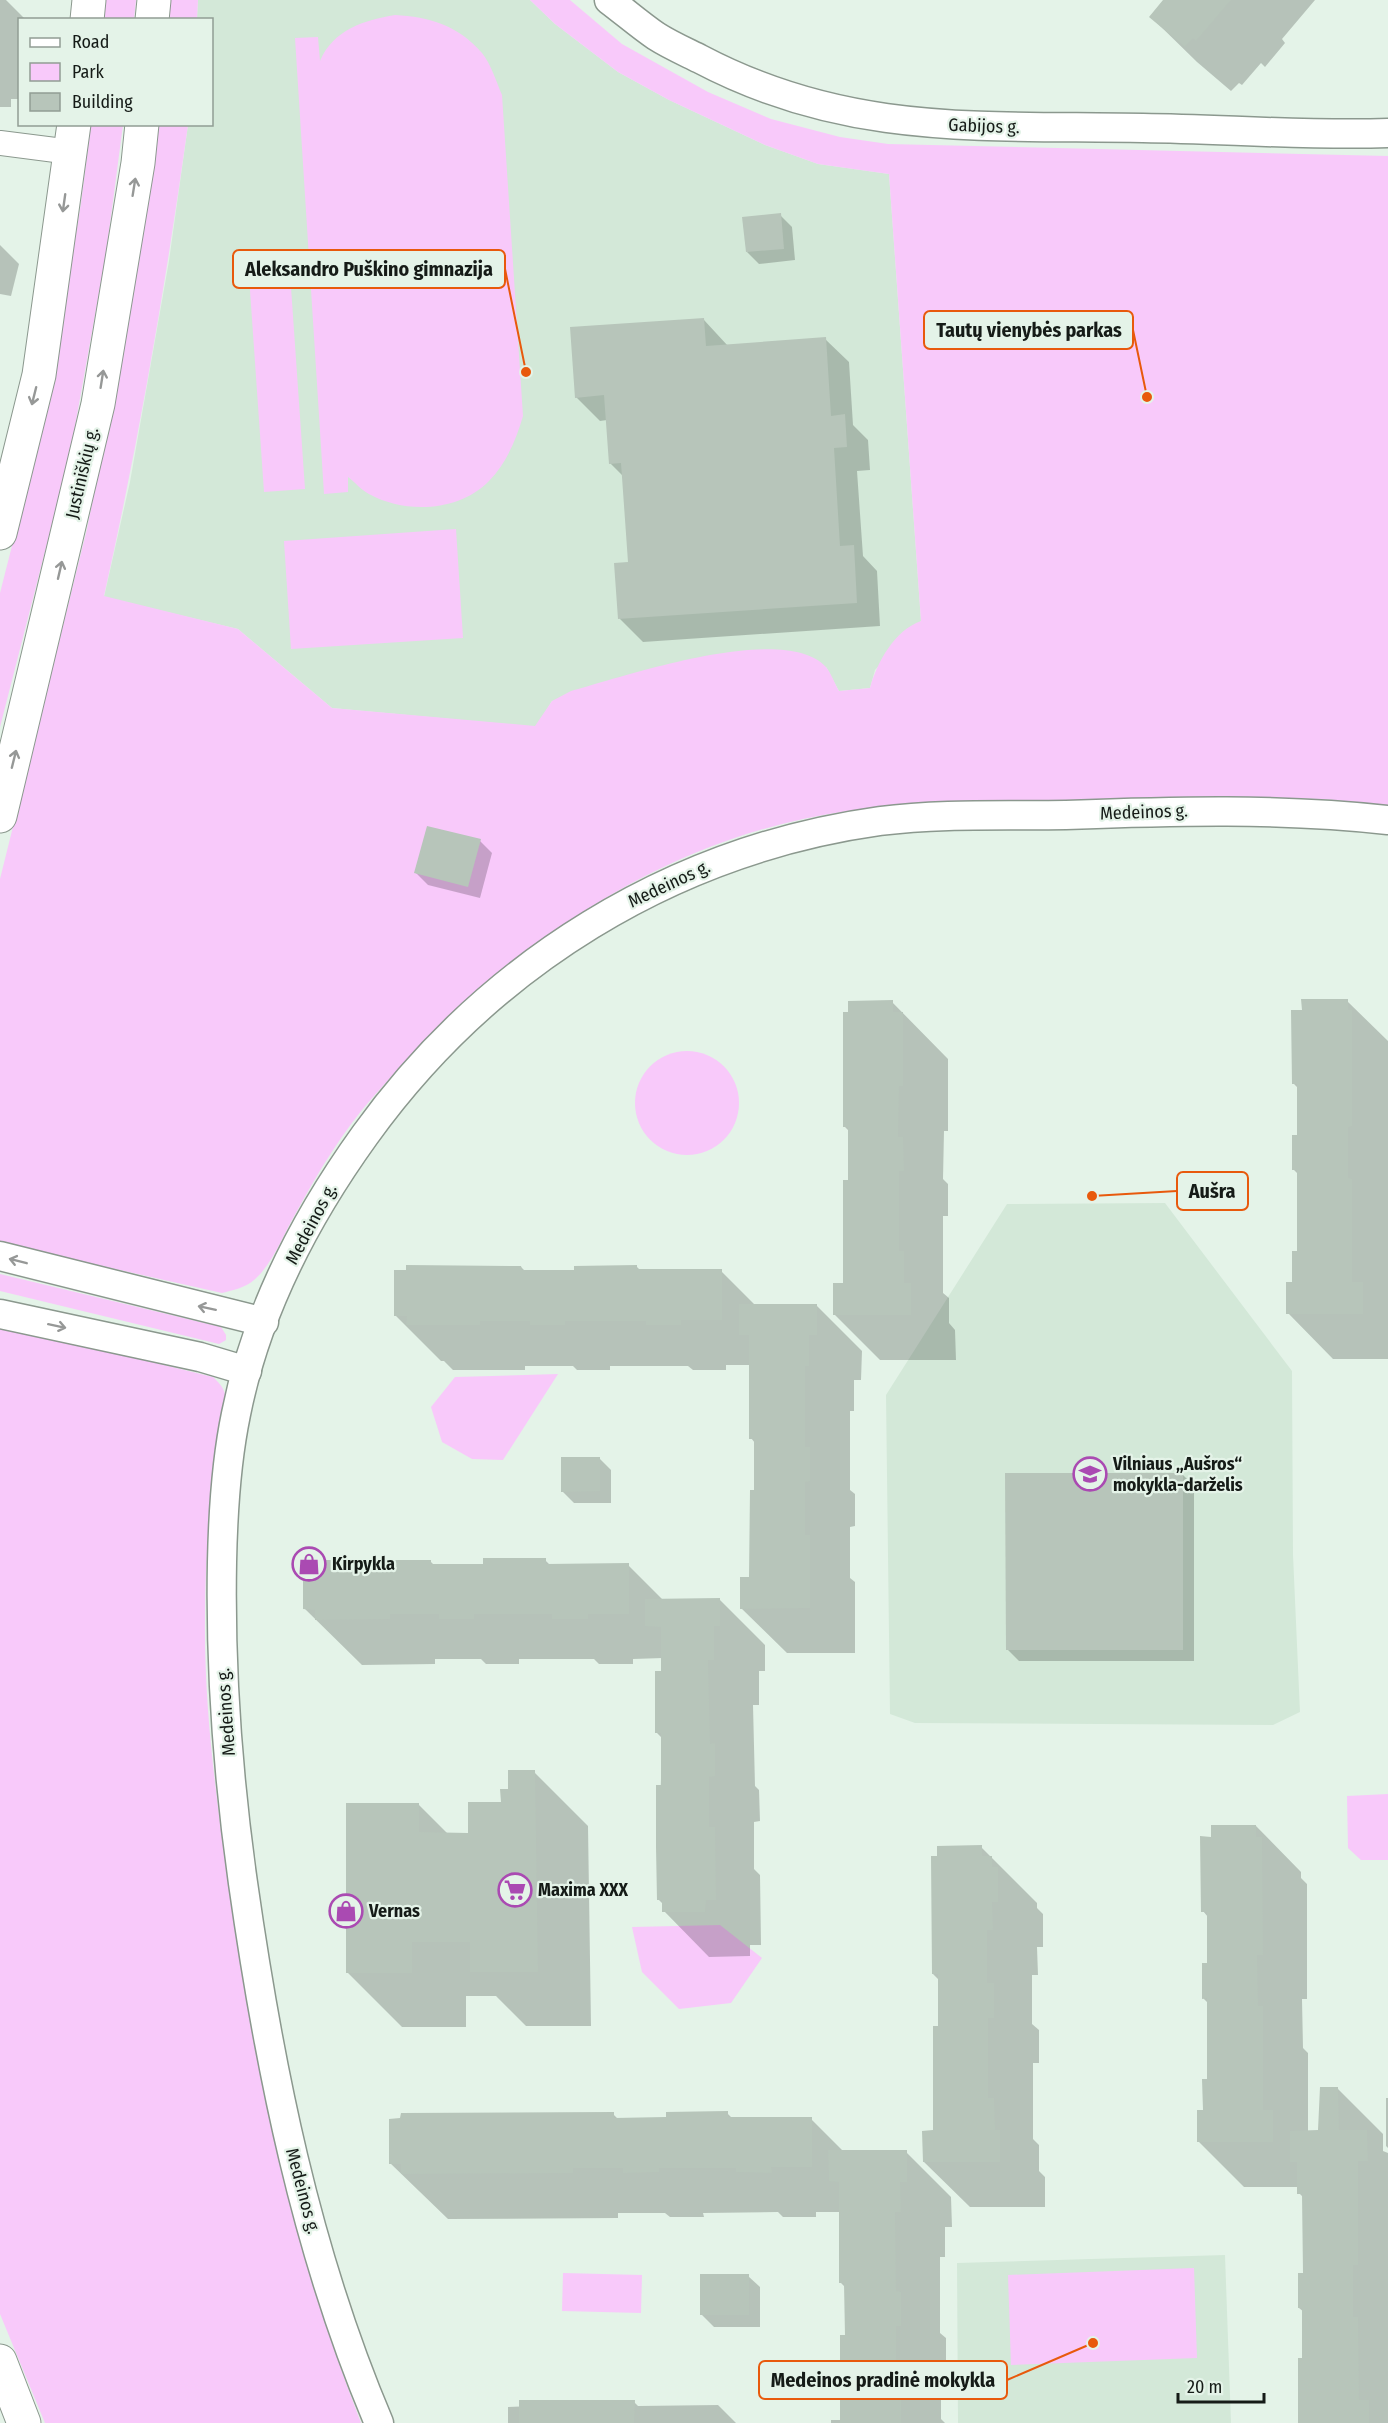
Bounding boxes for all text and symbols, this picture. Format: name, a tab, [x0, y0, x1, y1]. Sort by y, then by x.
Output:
legend	[18, 18, 213, 126]
text: Road	[72, 31, 109, 53]
text: Park	[72, 61, 105, 83]
text: Building	[72, 91, 133, 113]
street label: Gabijos g.	[948, 114, 1020, 138]
one-way arrow	[128, 178, 139, 197]
one-way arrow	[58, 193, 69, 213]
callout: Aleksandro Puškino gimnazija	[233, 250, 505, 288]
text: Aleksandro Puškino gimnazija	[244, 257, 493, 281]
callout: Tautų vienybės parkas	[924, 311, 1133, 349]
text: Tautų vienybės parkas	[936, 318, 1122, 342]
one-way arrow	[97, 370, 108, 390]
one-way arrow	[27, 386, 39, 405]
street label: Justiniškių g.	[61, 425, 103, 521]
one-way arrow	[54, 560, 66, 579]
one-way arrow	[9, 750, 21, 769]
street label: Medeinos g.	[1100, 799, 1188, 825]
street label: Medeinos g.	[625, 855, 714, 913]
callout: Aušra	[1177, 1172, 1248, 1210]
text: Aušra	[1188, 1179, 1235, 1203]
street label: Medeinos g.	[281, 1180, 341, 1268]
one-way arrow	[9, 1254, 28, 1266]
one-way arrow	[198, 1302, 217, 1314]
one-way arrow	[47, 1321, 66, 1332]
place label: Vilniaus „Aušros“ mokykla-darželis	[1112, 1453, 1243, 1496]
school or university icon: Vilniaus „Aušros“ mokykla-darželis	[1072, 1456, 1108, 1492]
shop icon: Kirpykla	[291, 1546, 327, 1582]
place label: Kirpykla	[332, 1553, 395, 1575]
street label: Medeinos g.	[212, 1667, 240, 1757]
supermarket icon: Maxima XXX	[497, 1872, 533, 1908]
place label: Maxima XXX	[538, 1879, 629, 1901]
shop icon: Vernas	[328, 1893, 364, 1929]
place label: Vernas	[368, 1900, 420, 1922]
street label: Medeinos g.	[281, 2146, 325, 2236]
callout: Medeinos pradinė mokykla	[759, 2361, 1007, 2399]
scale bar	[1178, 2366, 1264, 2404]
text: Medeinos pradinė mokykla	[771, 2368, 995, 2392]
text: 20 m	[1187, 2376, 1222, 2398]

